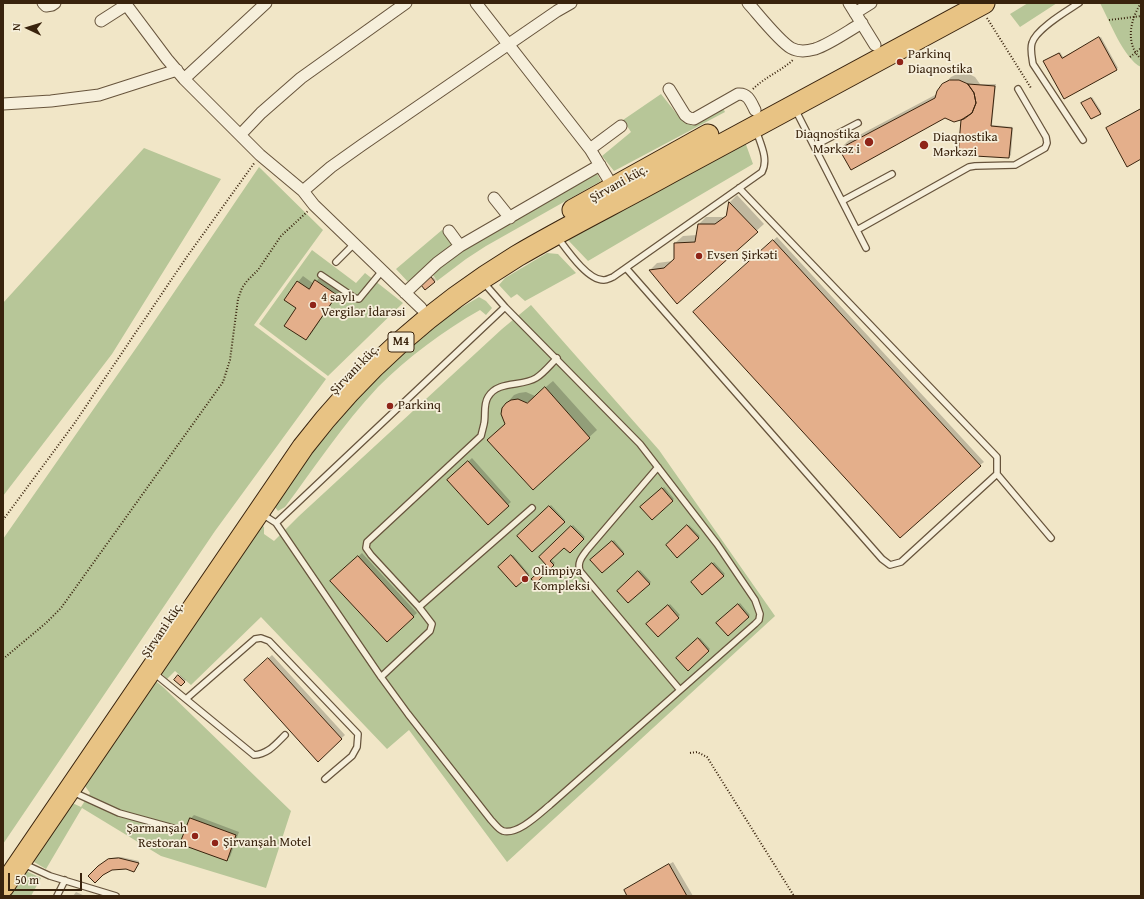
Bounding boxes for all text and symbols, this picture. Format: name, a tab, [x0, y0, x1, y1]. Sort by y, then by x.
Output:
north arrow	[8, 8, 48, 48]
text: N	[8, 23, 24, 31]
place label: Parkinq Diaqnostika	[908, 47, 973, 78]
marker: Parkinq Diaqnostika	[895, 57, 905, 67]
place label: Diaqnostika Mərkəz i	[795, 127, 860, 158]
place label: Diaqnostika Mərkəzi	[933, 130, 998, 161]
marker: Diaqnostika Mərkəz i	[863, 136, 875, 148]
marker: Diaqnostika Mərkəzi	[918, 139, 930, 151]
street label: Şirvani küç.	[587, 162, 651, 206]
place label: Evsen Şirkəti	[707, 248, 778, 264]
marker: Evsen Şirkəti	[694, 251, 704, 261]
place label: 4 saylı Vergilər İdarəsi	[321, 290, 406, 321]
marker: 4 saylı Vergilər İdarəsi	[308, 300, 318, 310]
road number: M4	[388, 332, 414, 352]
street label: Şirvani küç.	[327, 342, 383, 398]
place label: Parkinq	[398, 398, 441, 414]
marker: Parkinq	[385, 401, 395, 411]
place label: Olimpiya Kompleksi	[533, 564, 590, 595]
marker: Olimpiya Kompleksi	[520, 574, 530, 584]
street label: Şirvani küç.	[139, 599, 187, 661]
place label: Şarmanşah Restoran	[126, 821, 187, 852]
marker: Şarmanşah Restoran	[190, 831, 200, 841]
place label: Şirvanşah Motel	[223, 835, 311, 851]
marker: Şirvanşah Motel	[210, 838, 220, 848]
scale bar	[10, 865, 84, 891]
text: 50 m	[15, 871, 39, 888]

